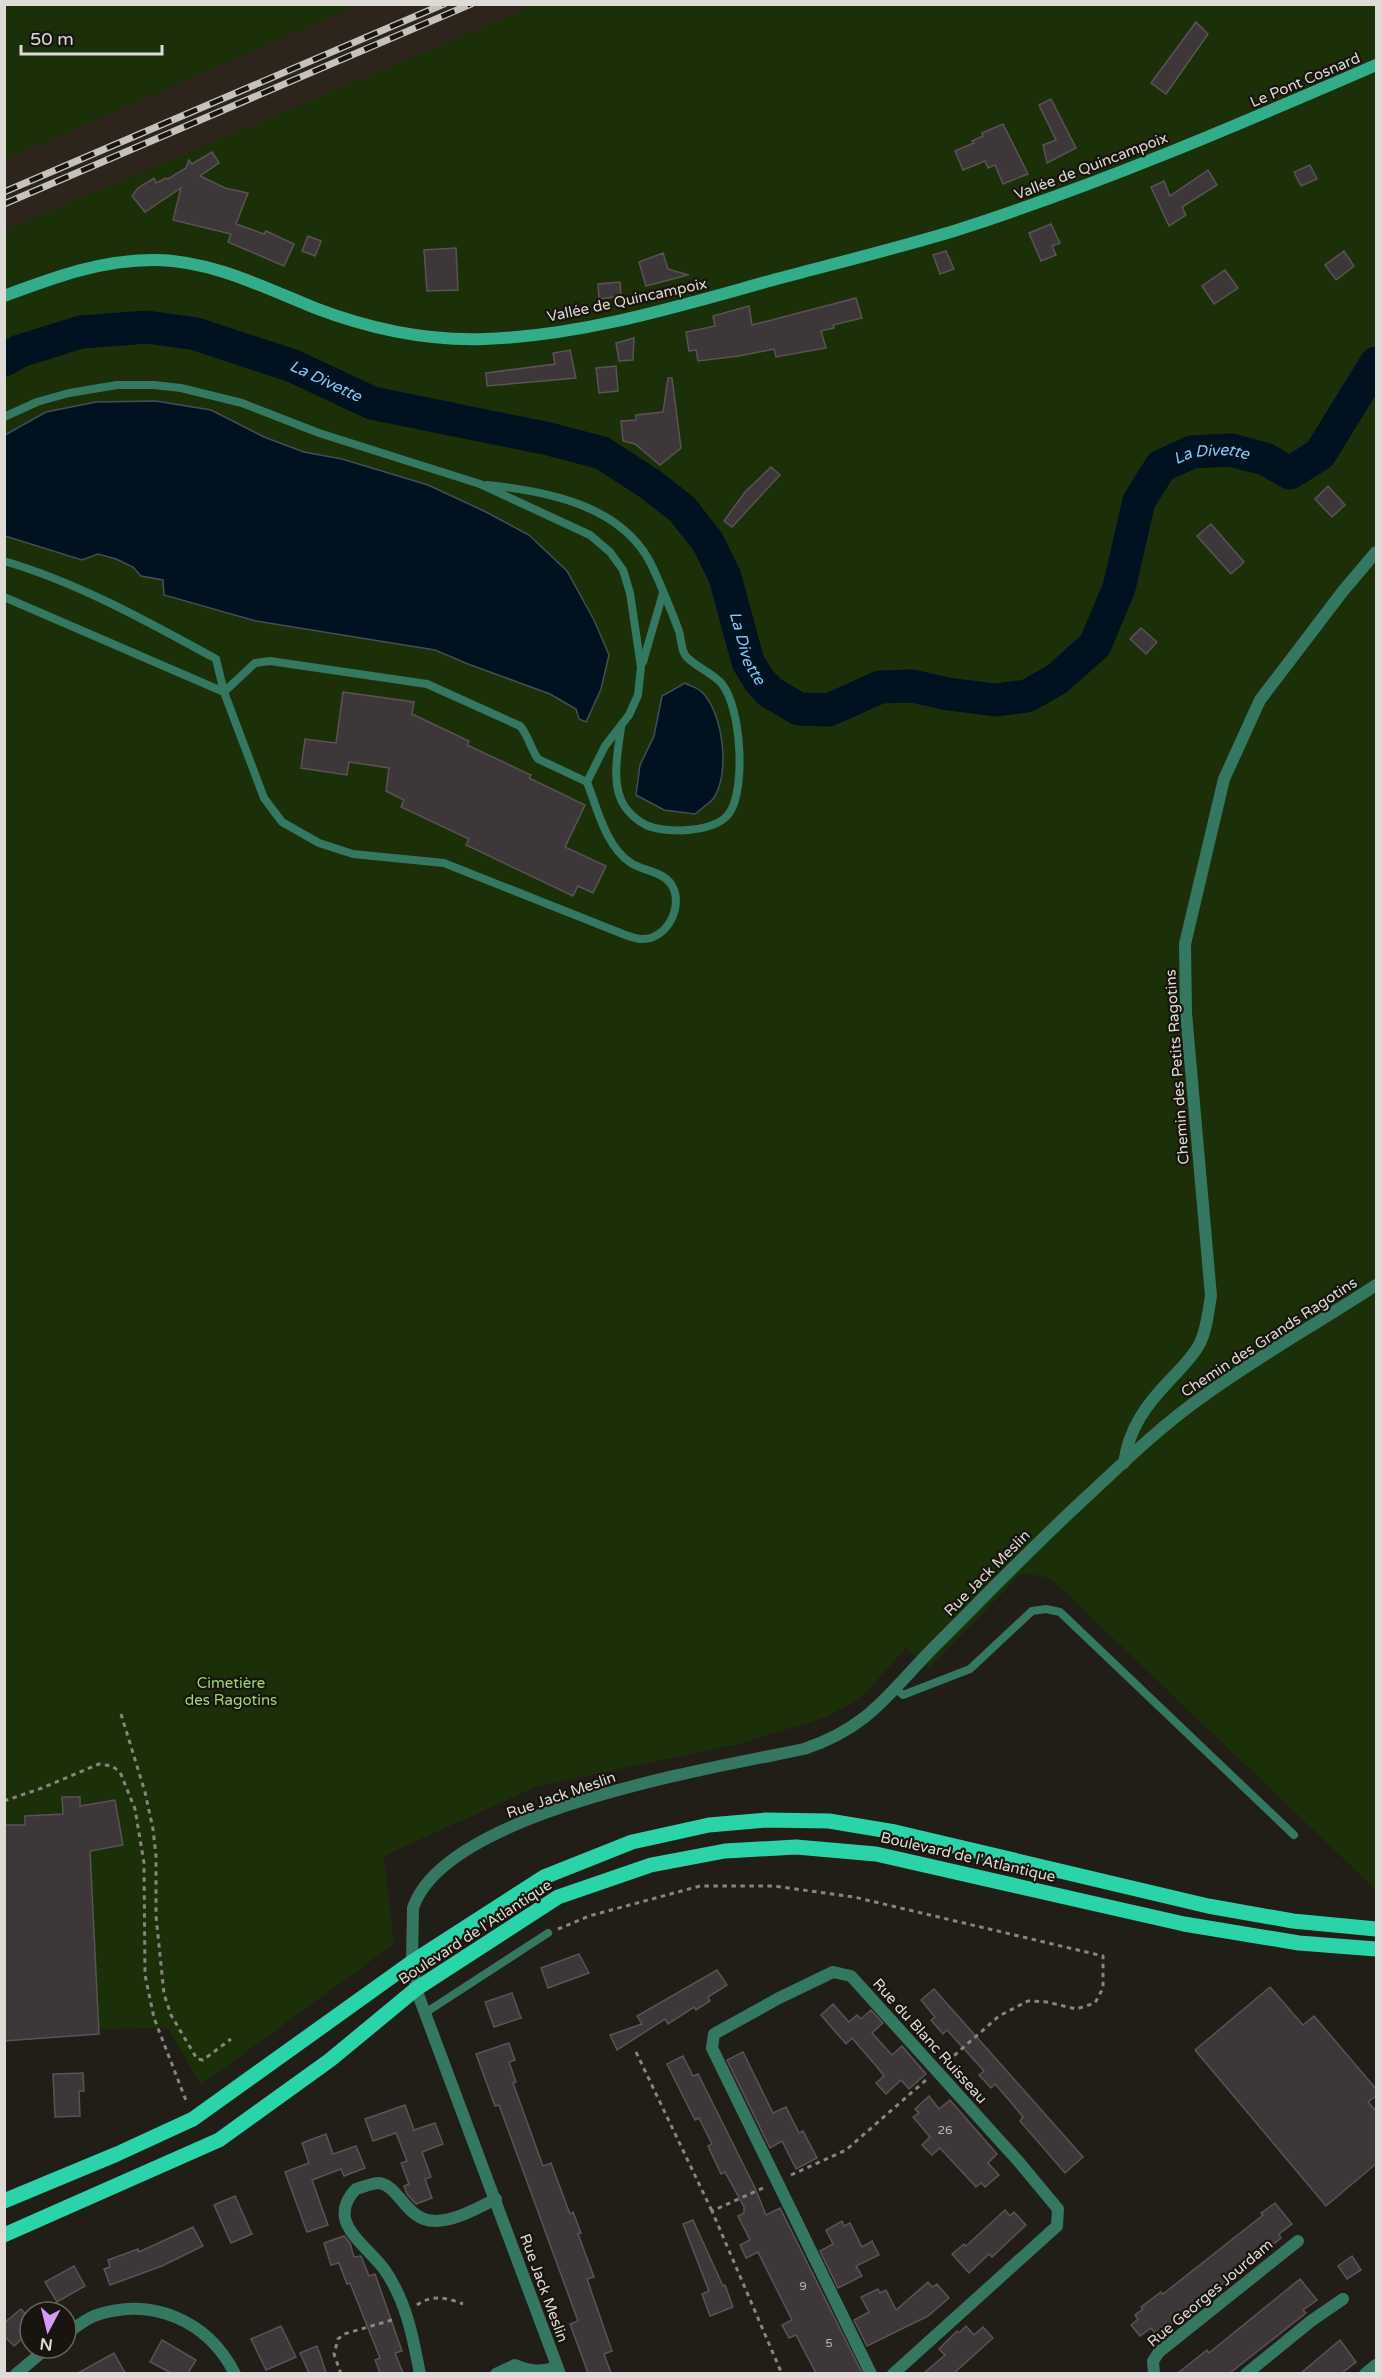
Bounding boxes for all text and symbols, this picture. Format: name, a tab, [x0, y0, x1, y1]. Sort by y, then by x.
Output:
scale bar	[21, 18, 162, 56]
text: 50 m	[30, 28, 74, 50]
street label: Le Pont Cosnard	[1247, 49, 1363, 111]
street label: Vallée de Quincampoix	[1012, 128, 1170, 204]
street label: Vallée de Quincampoix	[545, 274, 709, 326]
water label: La Divette	[286, 356, 365, 407]
water label: La Divette	[1170, 440, 1252, 469]
water label: La Divette	[725, 609, 770, 689]
street label: Chemin des Petits Ragotins	[1161, 969, 1193, 1165]
street label: Chemin des Grands Ragotins	[1178, 1273, 1360, 1401]
street label: Rue Jack Meslin	[940, 1526, 1034, 1620]
park label: Cimetière des Ragotins	[185, 1674, 277, 1709]
street label: Rue Jack Meslin	[504, 1768, 618, 1822]
street label: Boulevard de l'Atlantique	[879, 1828, 1057, 1886]
street label: Boulevard de l'Atlantique	[395, 1876, 555, 1988]
street label: Rue du Blanc Ruisseau	[869, 1975, 991, 2107]
house number: 26	[937, 2123, 953, 2137]
street label: Rue Jack Meslin	[516, 2231, 572, 2345]
street label: Rue Georges Jourdam	[1144, 2235, 1276, 2351]
house number: 9	[799, 2279, 807, 2293]
north arrow	[18, 2300, 78, 2360]
text: N	[39, 2333, 54, 2355]
house number: 5	[825, 2336, 833, 2350]

